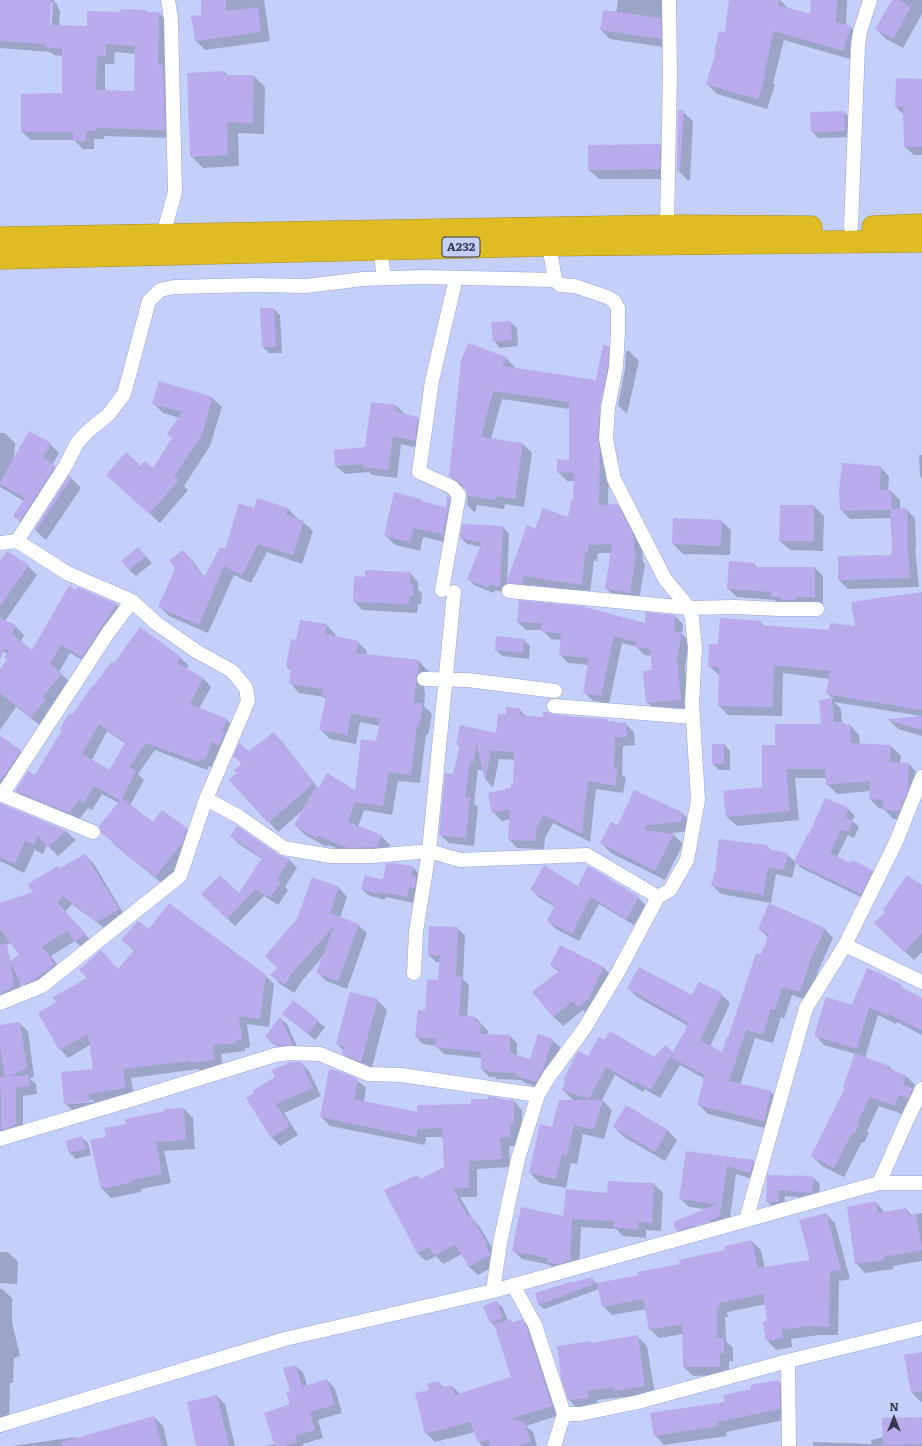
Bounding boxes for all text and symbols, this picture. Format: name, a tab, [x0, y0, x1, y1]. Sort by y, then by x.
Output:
road number: A232	[442, 237, 480, 257]
north arrow	[874, 1398, 914, 1438]
text: N	[889, 1398, 899, 1414]

